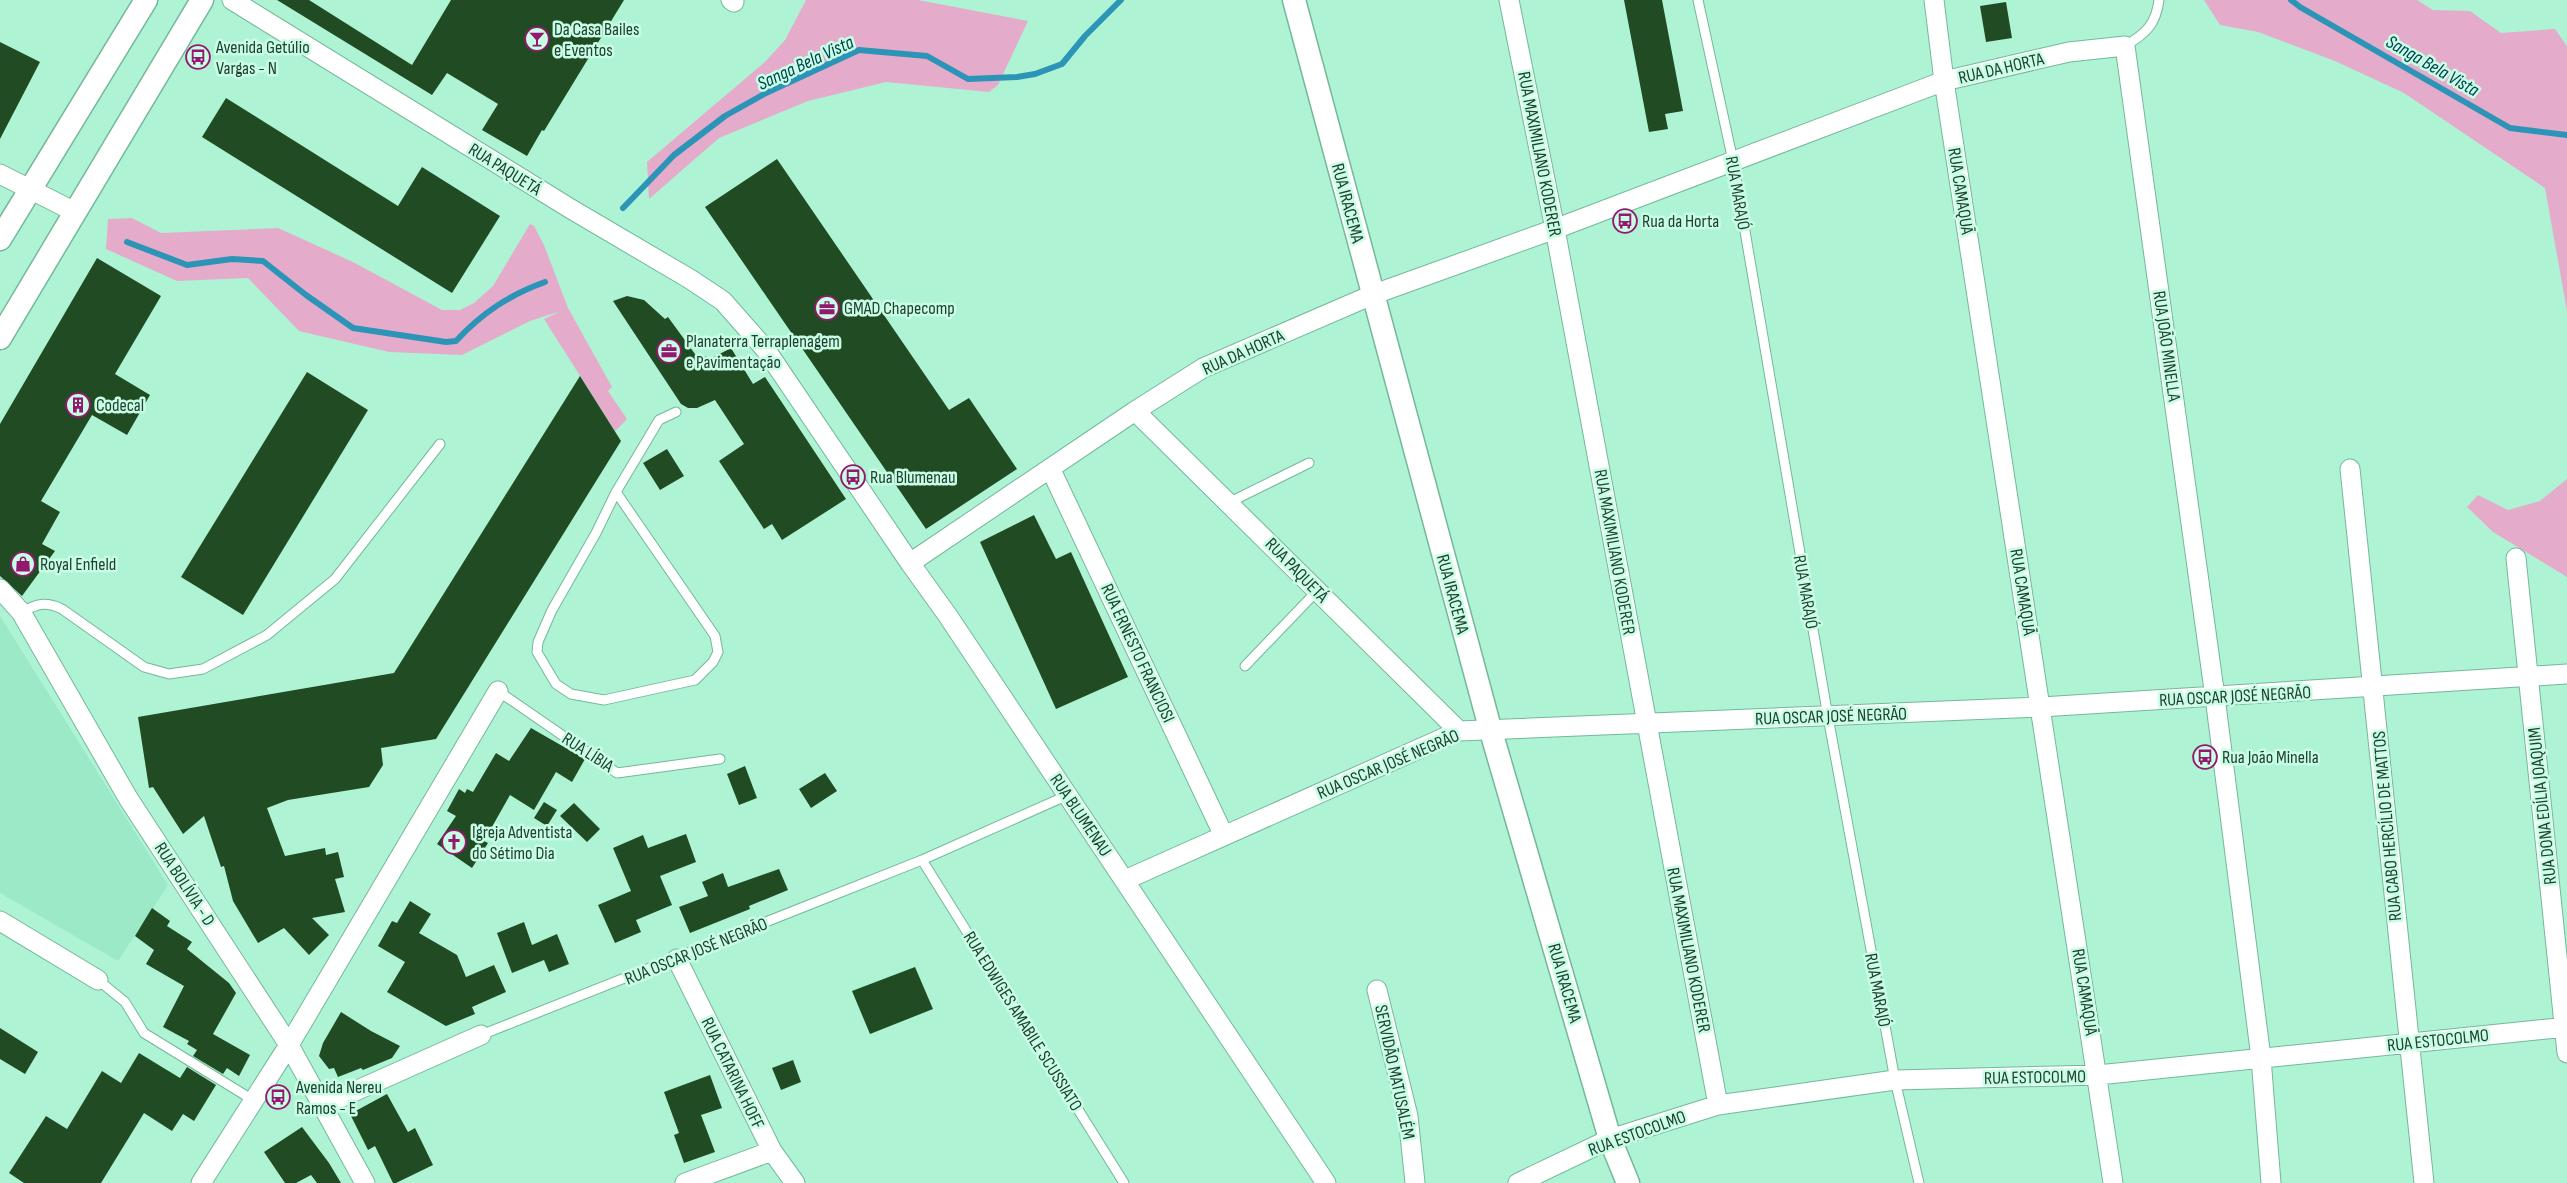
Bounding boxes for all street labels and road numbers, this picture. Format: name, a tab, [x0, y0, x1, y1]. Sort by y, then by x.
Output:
street label: RUA DA HORTA	[1956, 48, 2046, 89]
street label: RUA MAXIMILIANO KODERER	[1513, 70, 1566, 238]
street label: RUA PAQUETÁ	[464, 139, 545, 200]
street label: RUA CAMAQUÃ	[1943, 146, 1978, 236]
street label: RUA MARAJÓ	[1721, 155, 1754, 232]
street label: RUA IRACEMA	[1327, 161, 1368, 245]
street label: RUA JOÃO MINELLA	[2148, 289, 2185, 403]
street label: RUA DA HORTA	[1199, 325, 1288, 380]
street label: RUA MAXIMILIANO KODERER	[1590, 468, 1639, 636]
street label: RUA PAQUETÁ	[1261, 534, 1333, 607]
street label: RUA CAMAQUÃ	[2005, 547, 2040, 637]
street label: RUA IRACEMA	[1432, 552, 1473, 636]
street label: RUA MARAJÓ	[1789, 554, 1822, 631]
street label: RUA ERNESTO FRANCIOSI	[1096, 580, 1179, 726]
street label: RUA OSCAR JOSÉ NEGRÃO	[2159, 682, 2311, 711]
street label: RUA OSCAR JOSÉ NEGRÃO	[1755, 703, 1907, 730]
street label: RUA OSCAR JOSÉ NEGRÃO	[1314, 725, 1462, 804]
street label: RUA DONA EDÍLIA JOAQUIM	[2524, 726, 2561, 886]
street label: RUA LÍBIA	[558, 728, 618, 777]
street label: RUA CABO HERCÍLIO DE MATTOS	[2369, 730, 2406, 922]
street label: RUA BLUMENAU	[1045, 770, 1116, 860]
street label: RUA BOLÍVIA - D	[150, 839, 219, 930]
street label: RUA MAXIMILIANO KODERER	[1662, 866, 1715, 1034]
street label: RUA OSCAR JOSÉ NEGRÃO	[622, 913, 771, 990]
street label: RUA EDWIGES AMABILE SCUSSIATO	[959, 928, 1087, 1115]
street label: RUA IRACEMA	[1543, 941, 1586, 1025]
street label: RUA CAMAQUÃ	[2067, 947, 2102, 1037]
street label: RUA MARAJÓ	[1860, 951, 1895, 1029]
street label: SERVIDÃO MATUSALÉM	[1370, 1003, 1419, 1141]
street label: RUA CATARINA HOFF	[696, 1014, 769, 1132]
street label: RUA ESTOCOLMO	[2386, 1025, 2490, 1056]
street label: RUA ESTOCOLMO	[1984, 1066, 2086, 1089]
street label: RUA ESTOCOLMO	[1586, 1106, 1689, 1161]

